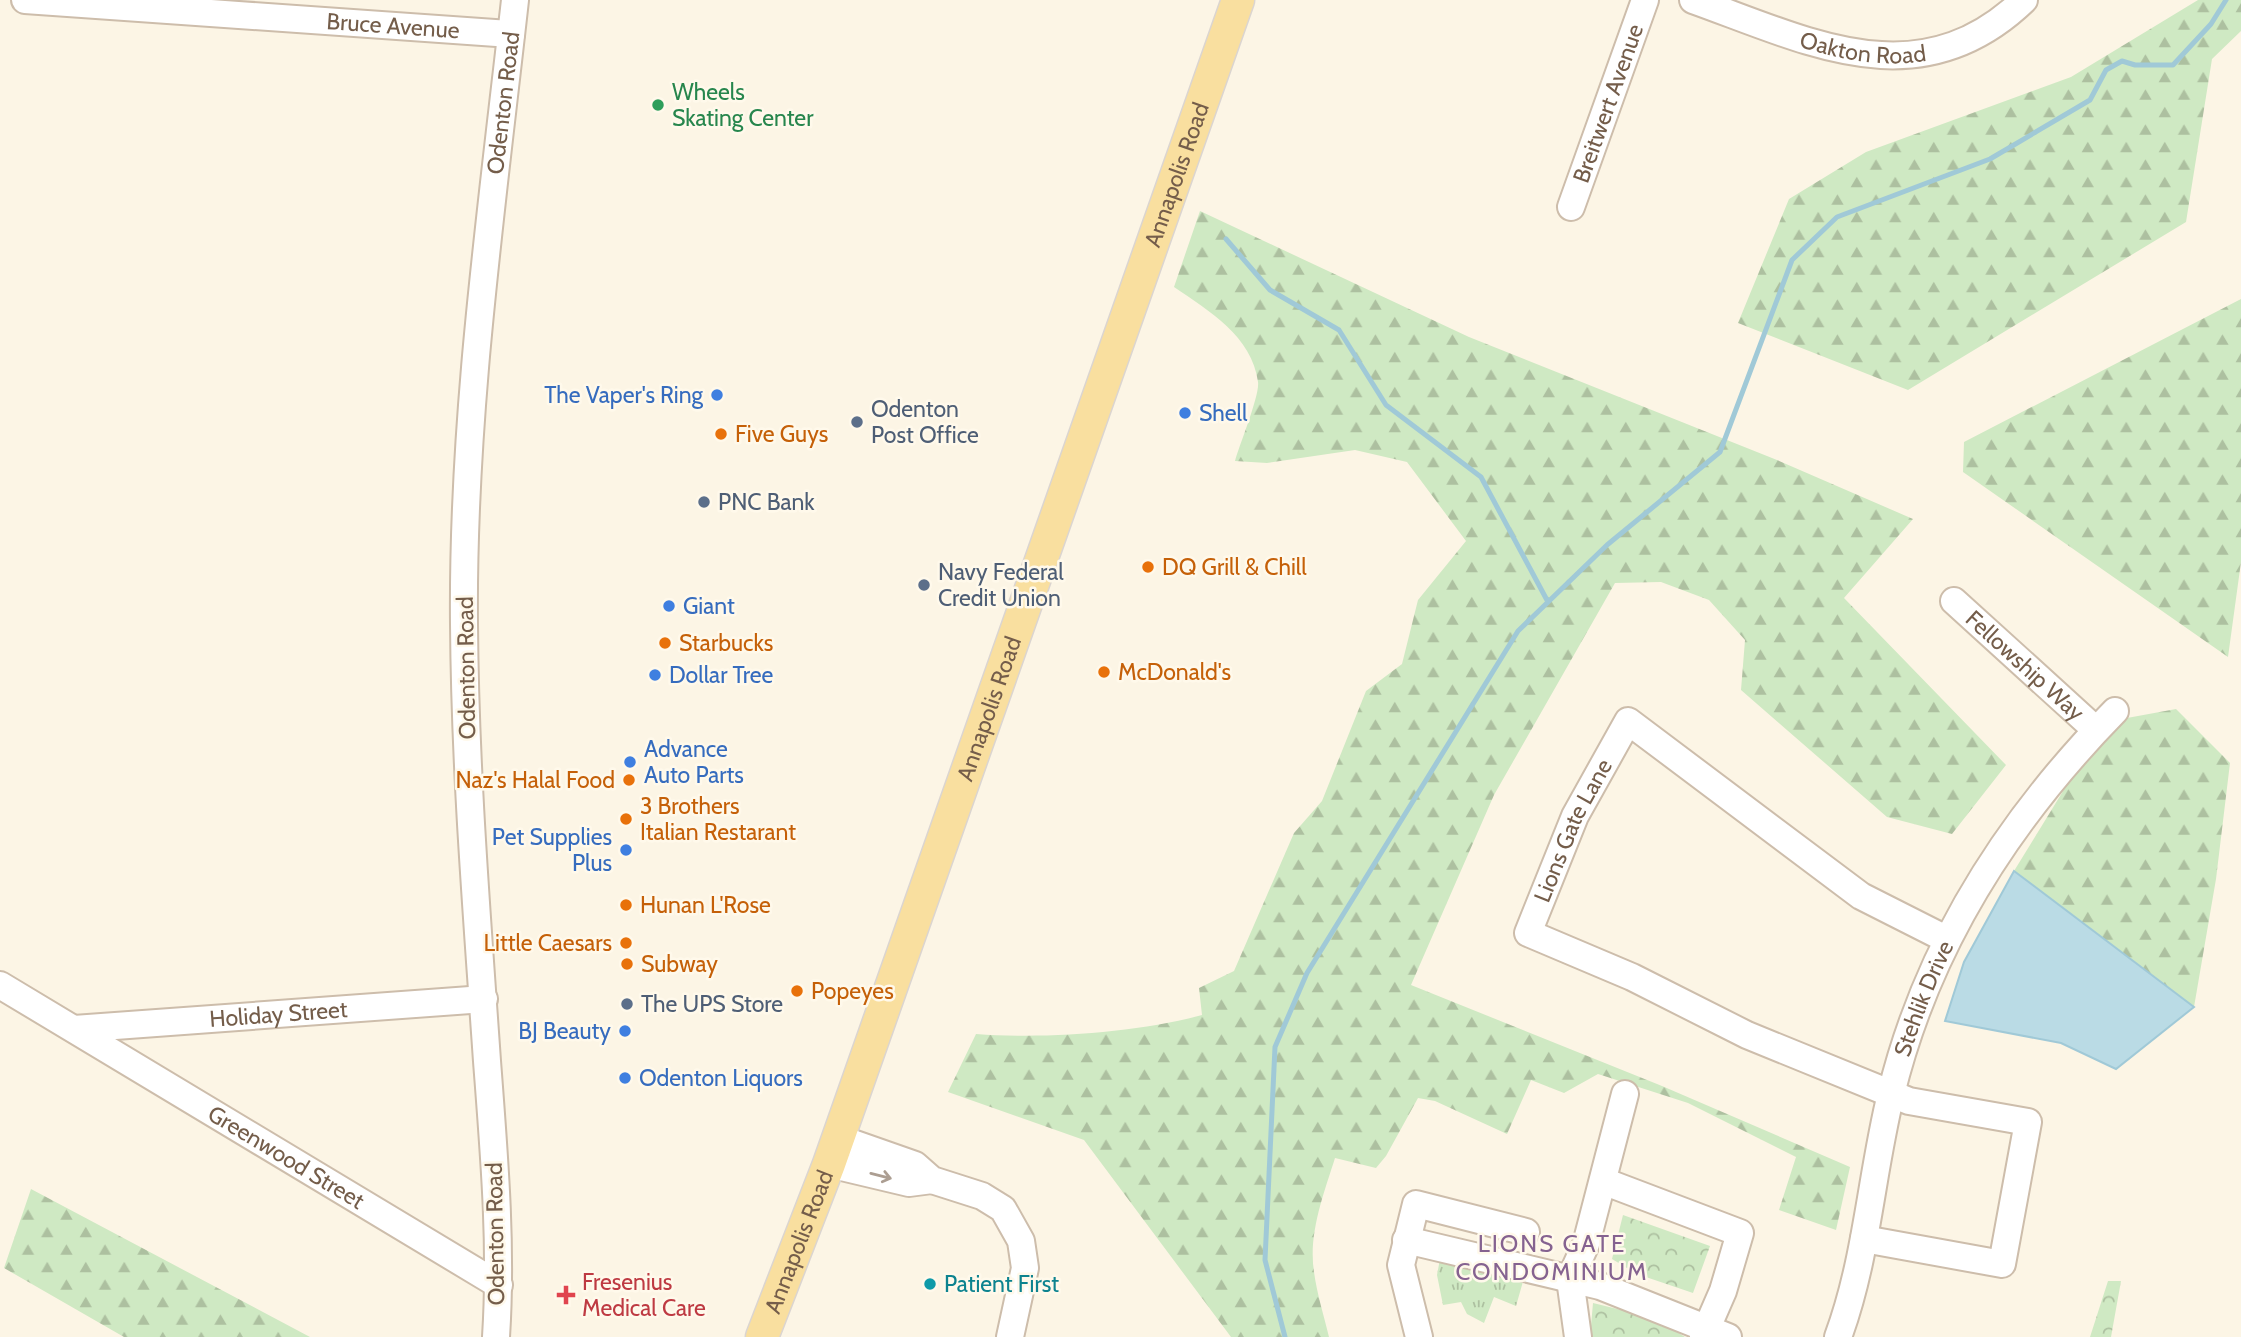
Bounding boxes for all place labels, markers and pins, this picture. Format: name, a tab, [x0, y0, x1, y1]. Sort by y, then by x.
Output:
place label: Wheels Skating Center	[672, 78, 814, 132]
marker: Wheels Skating Center	[650, 97, 666, 113]
place label: The Vaper's Ring	[544, 381, 704, 409]
marker: The Vaper's Ring	[709, 387, 725, 403]
place label: Odenton Post Office	[871, 395, 979, 449]
place label: Shell	[1199, 399, 1248, 427]
marker: Shell	[1177, 405, 1193, 421]
marker: Odenton Post Office	[849, 414, 865, 430]
place label: Five Guys	[735, 420, 828, 448]
marker: Five Guys	[713, 426, 729, 442]
place label: PNC Bank	[718, 488, 815, 516]
marker: PNC Bank	[696, 494, 712, 510]
place label: DQ Grill & Chill	[1162, 553, 1307, 581]
place label: Navy Federal Credit Union	[938, 558, 1064, 612]
marker: DQ Grill & Chill	[1140, 559, 1156, 575]
marker: Navy Federal Credit Union	[916, 577, 932, 593]
place label: Giant	[683, 592, 735, 620]
marker: Giant	[661, 598, 677, 614]
place label: Starbucks	[679, 629, 773, 657]
marker: Starbucks	[657, 635, 673, 651]
place label: McDonald's	[1118, 658, 1231, 686]
place label: Dollar Tree	[669, 661, 774, 689]
marker: McDonald's	[1096, 664, 1112, 680]
marker: Dollar Tree	[647, 667, 663, 683]
place label: Advance Auto Parts	[644, 735, 744, 789]
marker: Advance Auto Parts	[622, 754, 638, 770]
place label: Naz's Halal Food	[456, 766, 615, 794]
marker: Naz's Halal Food	[621, 772, 637, 788]
place label: 3 Brothers Italian Restarant	[640, 792, 796, 846]
marker: 3 Brothers Italian Restarant	[618, 811, 634, 827]
place label: Pet Supplies Plus	[492, 823, 612, 877]
marker: Pet Supplies Plus	[618, 842, 634, 858]
place label: Hunan L'Rose	[640, 891, 771, 919]
marker: Hunan L'Rose	[618, 897, 634, 913]
place label: Little Caesars	[484, 929, 612, 957]
marker: Little Caesars	[618, 935, 634, 951]
place label: Subway	[641, 950, 718, 978]
marker: Subway	[619, 956, 635, 972]
place label: Popeyes	[811, 977, 894, 1005]
marker: Popeyes	[789, 983, 805, 999]
place label: The UPS Store	[641, 990, 783, 1018]
marker: The UPS Store	[619, 996, 635, 1012]
place label: BJ Beauty	[518, 1017, 611, 1045]
marker: BJ Beauty	[617, 1023, 633, 1039]
place label: Odenton Liquors	[639, 1064, 803, 1092]
marker: Odenton Liquors	[617, 1070, 633, 1086]
place label: Fresenius Medical Care	[582, 1268, 706, 1322]
place label: Patient First	[944, 1270, 1059, 1298]
marker: Patient First	[922, 1276, 938, 1292]
marker: Fresenius Medical Care	[556, 1285, 576, 1305]

